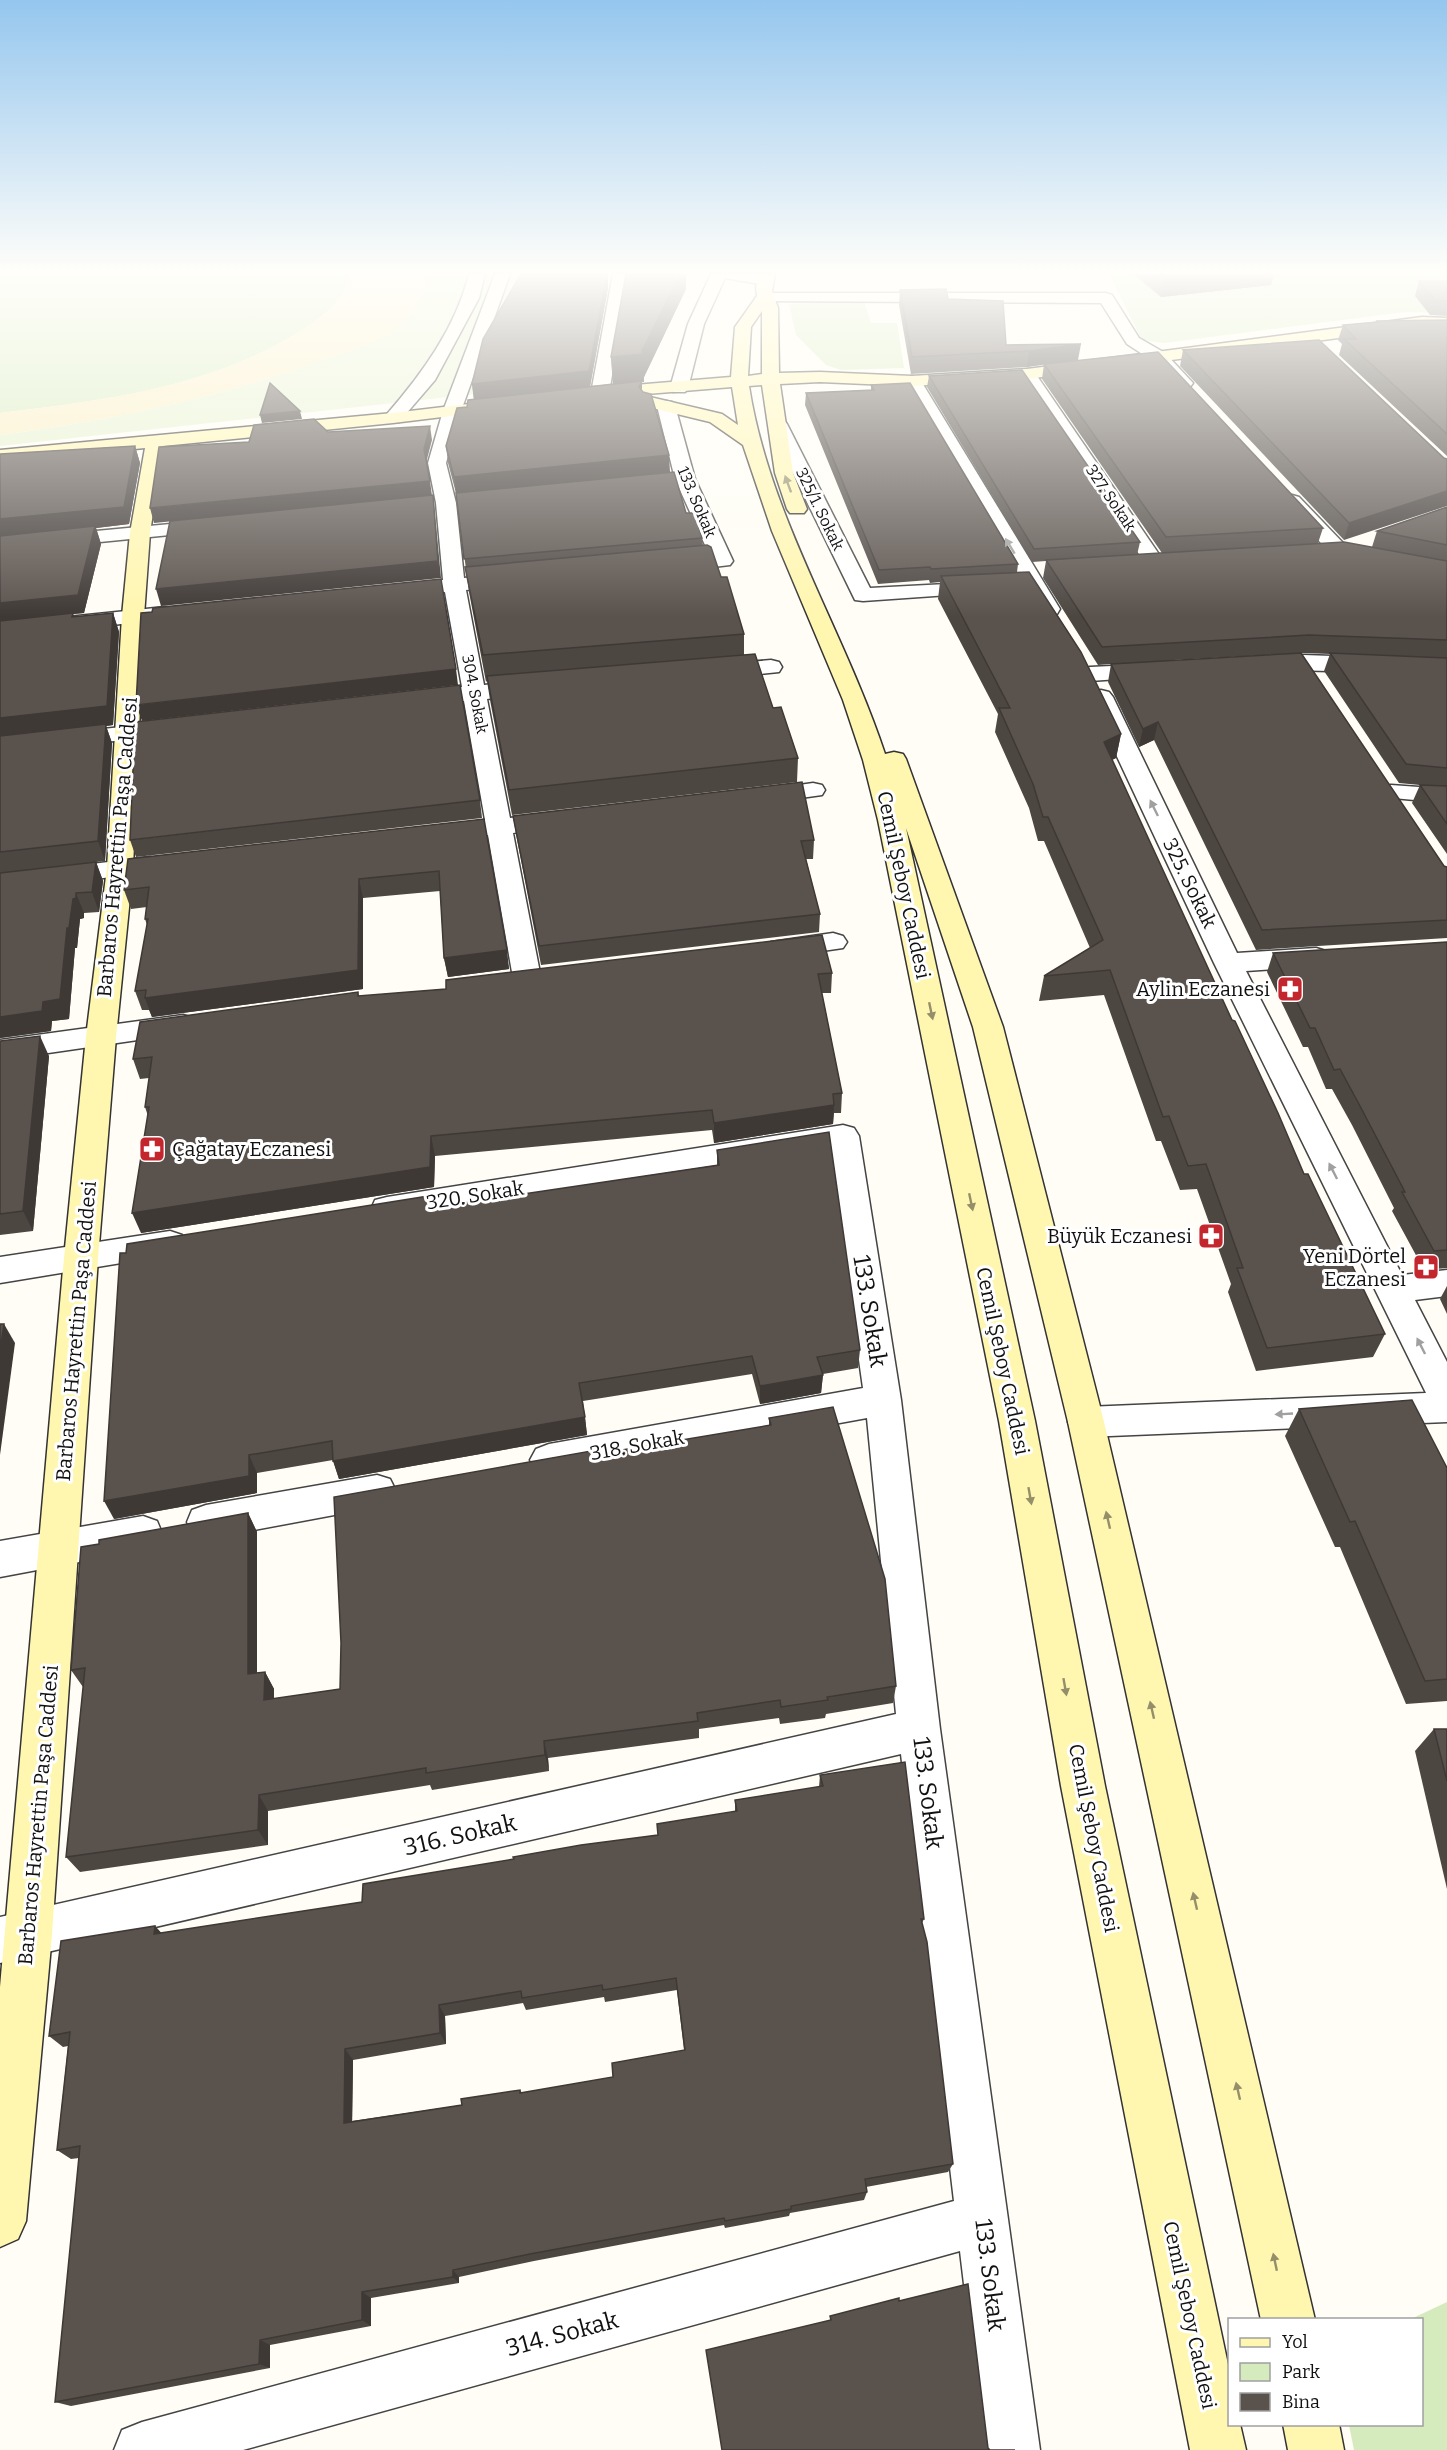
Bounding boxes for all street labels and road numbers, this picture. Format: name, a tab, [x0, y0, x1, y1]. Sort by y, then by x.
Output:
street label: 327. Sokak	[1082, 461, 1140, 535]
street label: 133. Sokak	[674, 464, 720, 540]
street label: 325/1. Sokak	[792, 465, 848, 553]
street label: 304. Sokak	[458, 653, 492, 735]
street label: Barbaros Hayrettin Paşa Caddesi	[92, 696, 142, 998]
street label: Cemil Şeboy Caddesi	[872, 789, 936, 981]
street label: 325. Sokak	[1158, 834, 1222, 932]
street label: 320. Sokak	[425, 1175, 526, 1215]
street label: Barbaros Hayrettin Paşa Caddesi	[51, 1180, 101, 1482]
street label: 133. Sokak	[847, 1253, 893, 1369]
street label: Cemil Şeboy Caddesi	[971, 1265, 1035, 1457]
street label: 318. Sokak	[588, 1425, 687, 1465]
street label: Barbaros Hayrettin Paşa Caddesi	[13, 1664, 63, 1966]
street label: 133. Sokak	[907, 1735, 949, 1851]
street label: Cemil Şeboy Caddesi	[1064, 1742, 1124, 1934]
street label: 316. Sokak	[401, 1808, 520, 1862]
street label: 133. Sokak	[969, 2217, 1011, 2333]
street label: Cemil Şeboy Caddesi	[1158, 2219, 1222, 2411]
street label: 314. Sokak	[503, 2306, 621, 2362]

